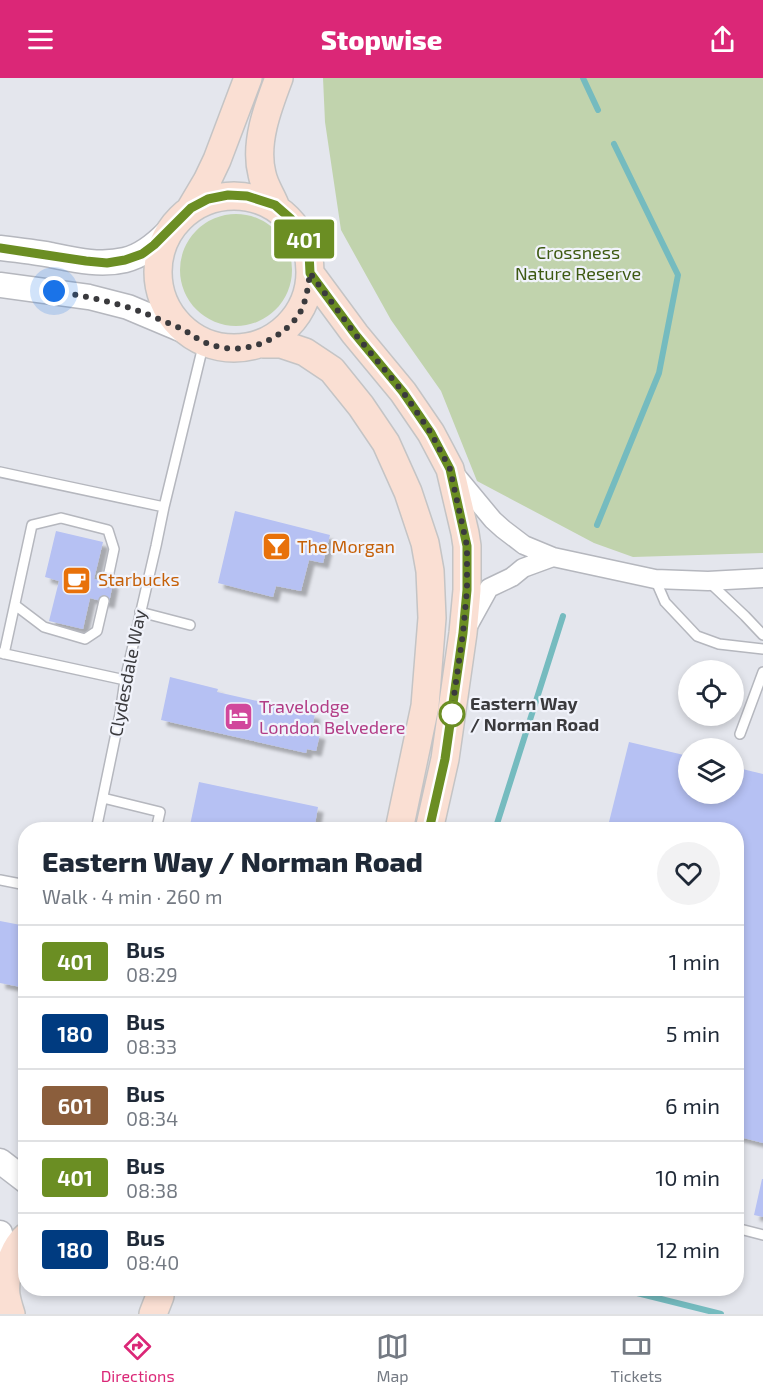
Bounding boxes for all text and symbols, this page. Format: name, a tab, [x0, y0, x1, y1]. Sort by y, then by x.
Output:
icon: menu	[24, 23, 57, 56]
text: Stopwise	[321, 23, 442, 55]
icon: share	[706, 23, 739, 56]
line badge: 401	[270, 220, 338, 258]
text: 401	[286, 227, 322, 252]
park label: Crossness Nature Reserve	[515, 241, 641, 284]
your location	[39, 276, 69, 306]
bar icon: The Morgan	[260, 531, 292, 563]
place label: The Morgan	[297, 535, 395, 557]
cafe icon: Starbucks	[61, 564, 93, 596]
place label: Starbucks	[98, 568, 180, 590]
street label: Clydesdale Way	[104, 607, 150, 738]
map controls	[678, 660, 744, 804]
button: locate	[678, 660, 744, 726]
place label: Eastern Way / Norman Road	[470, 692, 599, 735]
place label: Travelodge London Belvedere	[259, 695, 405, 738]
hotel icon: Travelodge London Belvedere	[222, 701, 254, 733]
marker: Eastern Way / Norman Road	[439, 701, 465, 727]
button: layers	[678, 738, 744, 804]
button: heart	[657, 842, 720, 905]
text: Eastern Way / Norman Road	[42, 844, 423, 878]
text: Walk · 4 min · 260 m	[42, 884, 222, 908]
text: Bus	[126, 936, 165, 962]
text: 1 min	[669, 948, 720, 974]
text: 401	[57, 949, 93, 974]
text: 08:29	[126, 962, 178, 986]
text: Bus	[126, 1008, 165, 1034]
text: 5 min	[666, 1020, 720, 1046]
text: 180	[57, 1021, 93, 1046]
text: 08:33	[126, 1034, 177, 1058]
text: Bus	[126, 1080, 165, 1106]
text: 6 min	[665, 1092, 720, 1118]
text: 601	[58, 1093, 92, 1118]
text: 08:34	[126, 1106, 178, 1130]
text: Bus	[126, 1152, 165, 1178]
text: 10 min	[656, 1164, 720, 1190]
text: 401	[57, 1165, 93, 1190]
text: 08:38	[126, 1178, 178, 1202]
text: Bus	[126, 1224, 165, 1250]
text: 12 min	[656, 1236, 720, 1262]
text: 180	[57, 1237, 93, 1262]
text: 08:40	[126, 1250, 179, 1274]
tab: Directions	[101, 1330, 175, 1385]
tab: Map	[376, 1330, 409, 1385]
tab: Tickets	[610, 1330, 662, 1385]

